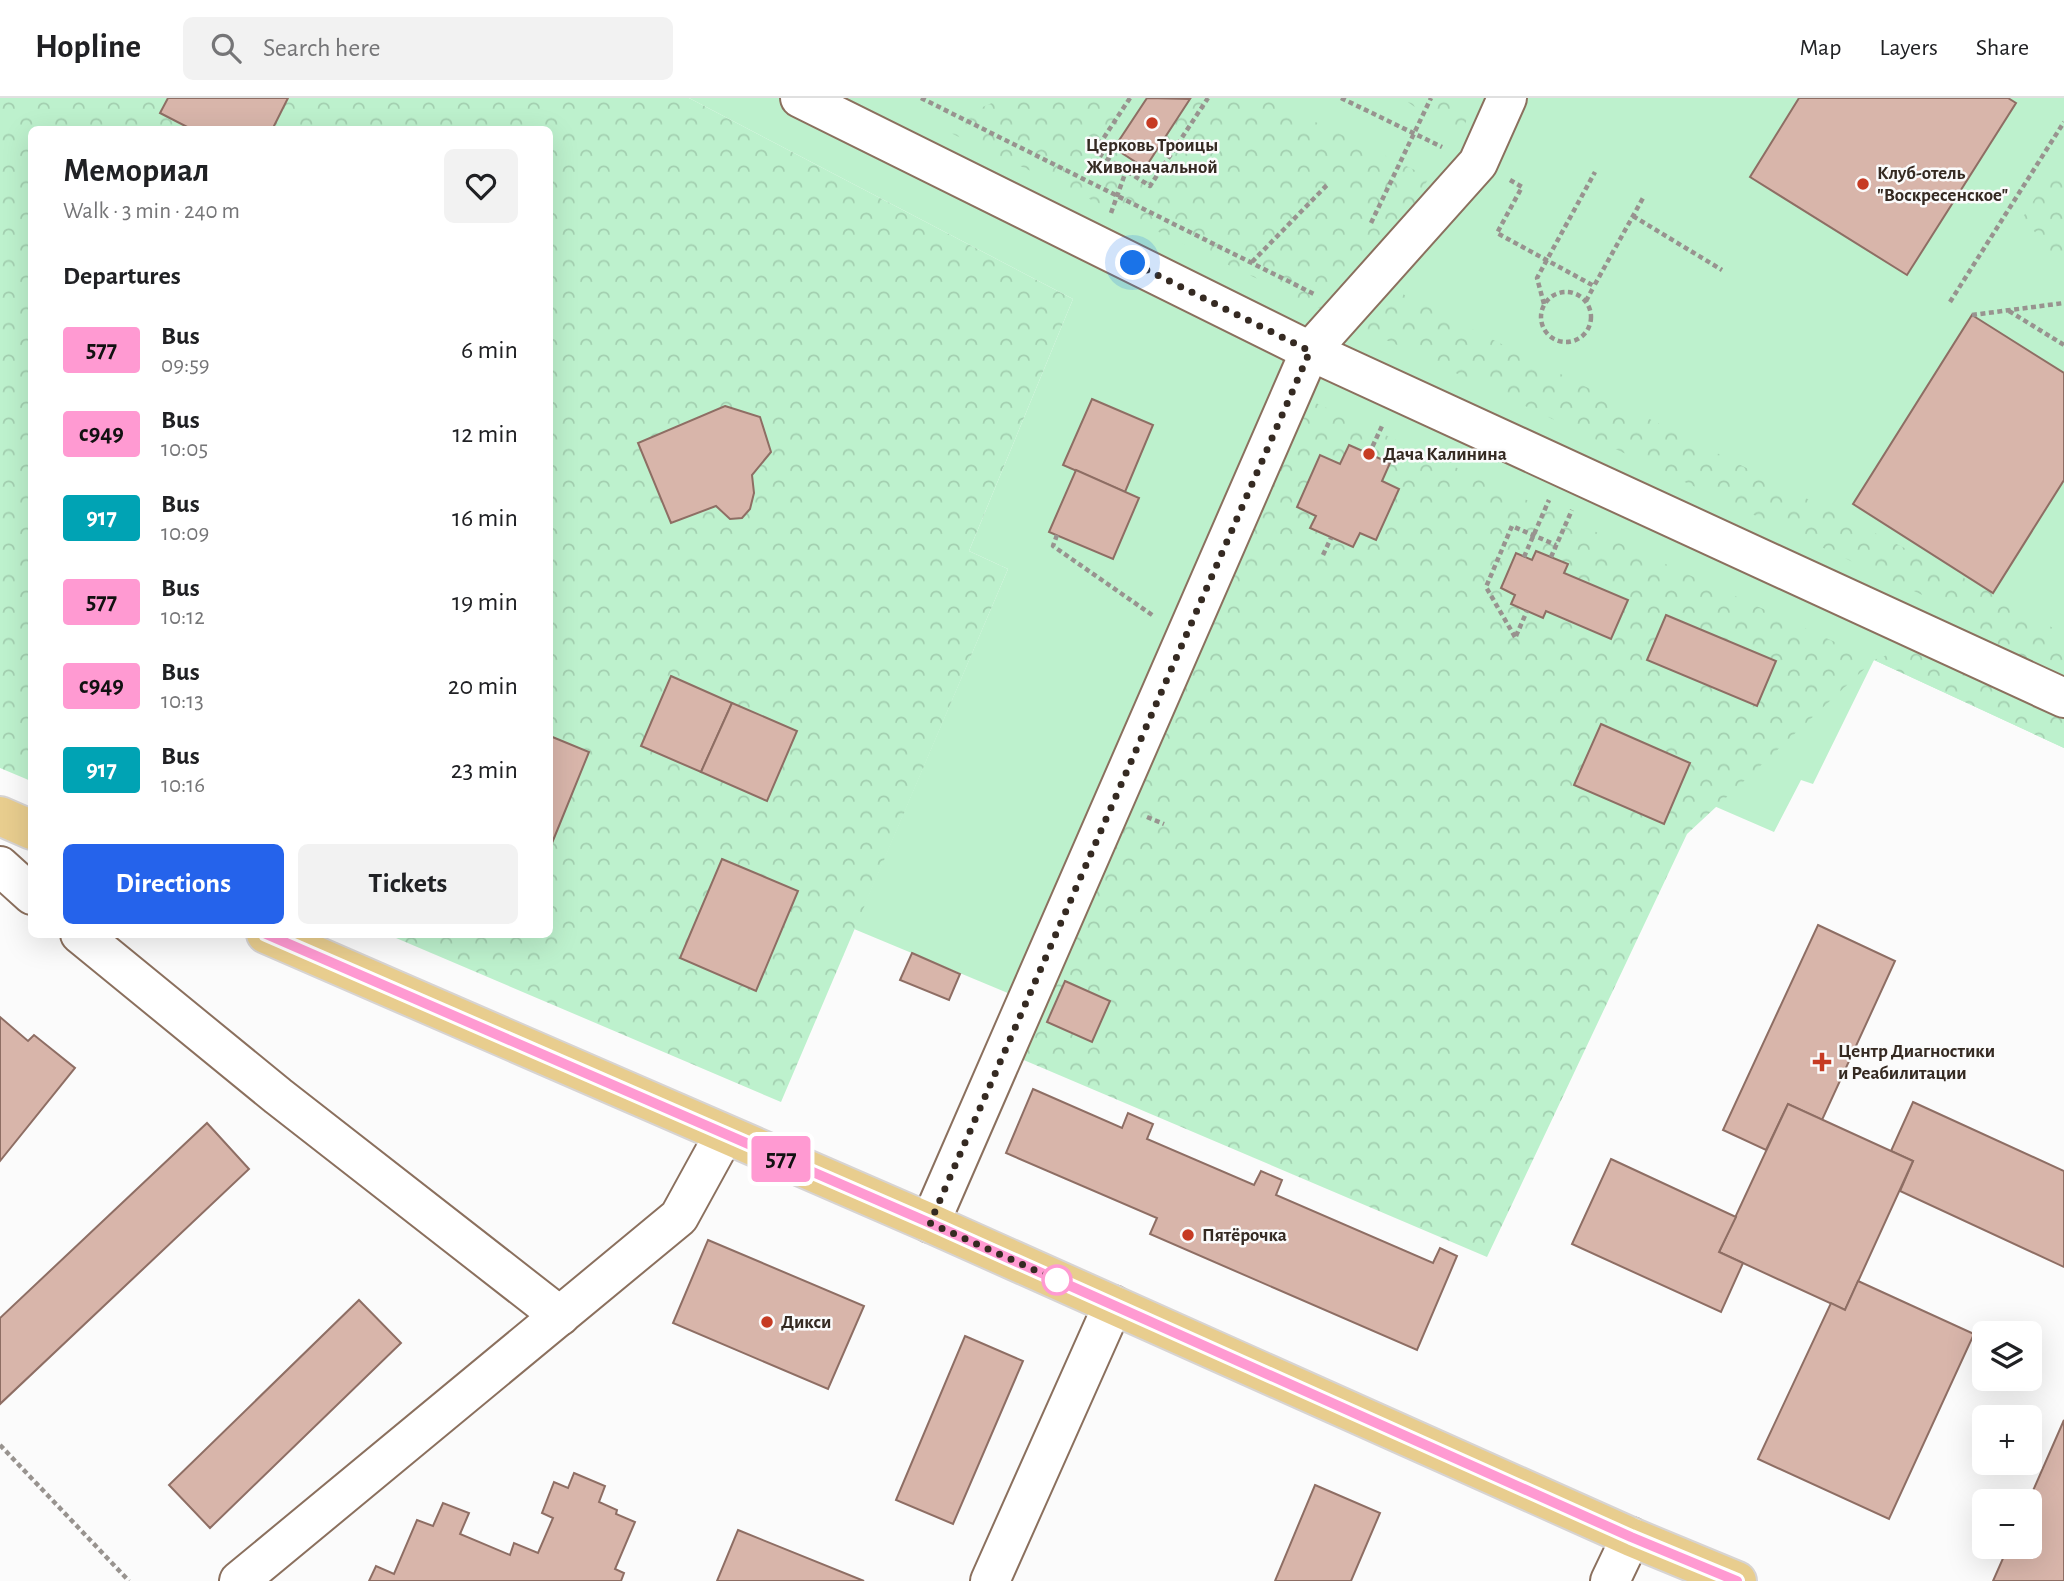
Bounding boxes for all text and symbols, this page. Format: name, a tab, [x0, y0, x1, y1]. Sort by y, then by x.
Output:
search box	[183, 17, 673, 80]
icon: search	[207, 29, 245, 67]
text: Hopline	[35, 31, 141, 64]
text: Search here	[263, 35, 381, 61]
text: Map	[1799, 36, 1841, 60]
text: Layers	[1879, 36, 1938, 60]
text: Share	[1976, 36, 2029, 60]
marker: Церковь Троицы Живоначальной	[1144, 115, 1160, 131]
place label: Церковь Троицы Живоначальной	[1086, 136, 1218, 177]
button: heart	[444, 149, 518, 223]
text: Мемориал	[63, 155, 209, 188]
place label: Клуб-отель "Воскресенское"	[1877, 164, 2008, 205]
marker: Клуб-отель "Воскресенское"	[1855, 176, 1871, 192]
text: Walk · 3 min · 240 m	[63, 200, 240, 223]
your location	[1115, 245, 1150, 280]
text: Departures	[63, 263, 181, 289]
text: Bus	[161, 323, 200, 349]
text: 6 min	[461, 337, 518, 363]
text: 577	[86, 338, 117, 362]
text: 09:59	[161, 354, 210, 377]
text: Bus	[161, 407, 200, 433]
text: 12 min	[452, 421, 518, 447]
text: с949	[79, 422, 124, 446]
text: 10:05	[161, 438, 208, 461]
place label: Дача Калинина	[1383, 445, 1507, 464]
marker: Дача Калинина	[1361, 446, 1377, 462]
text: Bus	[161, 491, 200, 517]
text: 16 min	[452, 505, 518, 531]
text: 917	[86, 506, 117, 530]
text: 10:09	[161, 522, 209, 545]
text: Bus	[161, 575, 200, 601]
text: 19 min	[452, 589, 518, 615]
text: 577	[86, 590, 117, 614]
text: 10:12	[161, 606, 205, 629]
text: Bus	[161, 659, 200, 685]
text: 20 min	[448, 673, 518, 699]
text: с949	[79, 674, 124, 698]
text: 10:13	[161, 690, 204, 713]
text: Bus	[161, 743, 200, 769]
text: 23 min	[451, 757, 518, 783]
text: 917	[86, 758, 117, 782]
text: 10:16	[161, 774, 205, 797]
button: Directions	[63, 844, 284, 924]
button: Tickets	[298, 844, 518, 924]
place label: Центр Диагностики и Реабилитации	[1838, 1042, 1995, 1083]
marker: Центр Диагностики и Реабилитации	[1812, 1052, 1832, 1072]
line badge: 577	[741, 1136, 821, 1182]
text: 577	[765, 1147, 797, 1171]
place label: Пятёрочка	[1202, 1226, 1287, 1245]
marker: Пятёрочка	[1180, 1227, 1196, 1243]
unlabelled marker	[1042, 1265, 1072, 1295]
place label: Дикси	[781, 1313, 831, 1332]
marker: Дикси	[759, 1314, 775, 1330]
map controls	[1972, 1321, 2042, 1559]
button: layers	[1972, 1321, 2042, 1391]
button: +	[1972, 1405, 2042, 1475]
button: −	[1972, 1489, 2042, 1559]

